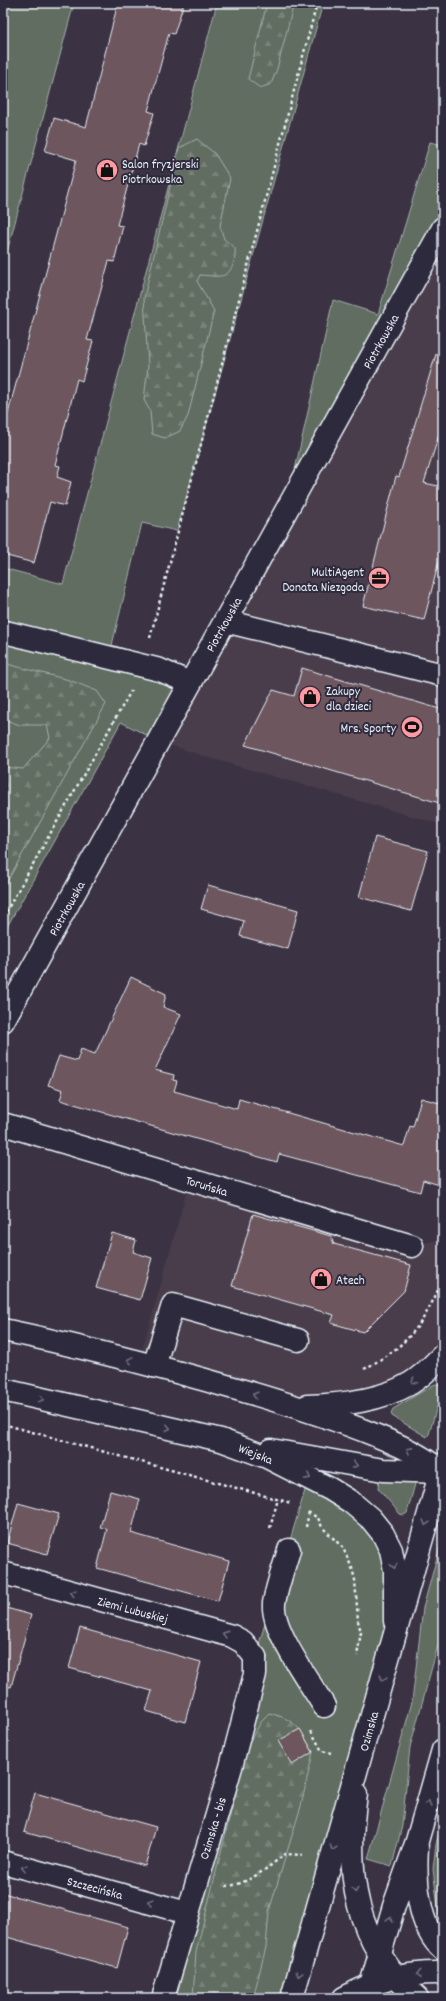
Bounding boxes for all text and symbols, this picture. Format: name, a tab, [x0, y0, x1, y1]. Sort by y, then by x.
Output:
place label: Salon fryzjerski Piotrkowska	[122, 156, 199, 190]
shop icon: Salon fryzjerski Piotrkowska	[94, 157, 120, 183]
street label: Piotrkowska	[359, 311, 405, 373]
place label: MultiAgent Donata Niezgoda	[282, 564, 365, 598]
office icon: MultiAgent Donata Niezgoda	[366, 565, 392, 591]
street label: Piotrkowska	[202, 594, 248, 656]
place label: Zakupy dla dzieci	[326, 683, 372, 717]
shop icon: Zakupy dla dzieci	[297, 684, 323, 710]
sports icon: Mrs. Sporty	[399, 714, 425, 740]
place label: Mrs. Sporty	[341, 720, 397, 739]
street label: Piotrkowska	[45, 878, 91, 940]
street label: Toruńska	[183, 1172, 231, 1203]
shop icon: Atech	[308, 1266, 334, 1292]
place label: Atech	[336, 1272, 365, 1291]
one-way arrow	[127, 1356, 134, 1365]
one-way arrow	[412, 1376, 419, 1383]
one-way arrow	[252, 1391, 259, 1400]
one-way arrow	[38, 1394, 44, 1402]
one-way arrow	[165, 1423, 171, 1431]
street label: Wiejska	[235, 1440, 276, 1471]
one-way arrow	[405, 1447, 413, 1455]
one-way arrow	[352, 1460, 358, 1469]
one-way arrow	[304, 1472, 311, 1479]
one-way arrow	[423, 1519, 431, 1526]
one-way arrow	[389, 1563, 398, 1569]
one-way arrow	[70, 1589, 76, 1597]
street label: Ziemi Lubuskiej	[95, 1593, 170, 1630]
one-way arrow	[222, 1631, 228, 1639]
one-way arrow	[379, 1675, 387, 1682]
street label: Ozimska	[356, 1709, 385, 1754]
street label: Ozimska - bis	[196, 1795, 233, 1862]
one-way arrow	[423, 1800, 432, 1807]
one-way arrow	[329, 1845, 338, 1852]
one-way arrow	[21, 1864, 28, 1873]
street label: Szczecińska	[64, 1873, 125, 1906]
one-way arrow	[350, 1887, 359, 1893]
one-way arrow	[146, 1898, 153, 1907]
one-way arrow	[386, 1916, 394, 1922]
one-way arrow	[416, 1969, 422, 1978]
one-way arrow	[295, 1970, 304, 1977]

